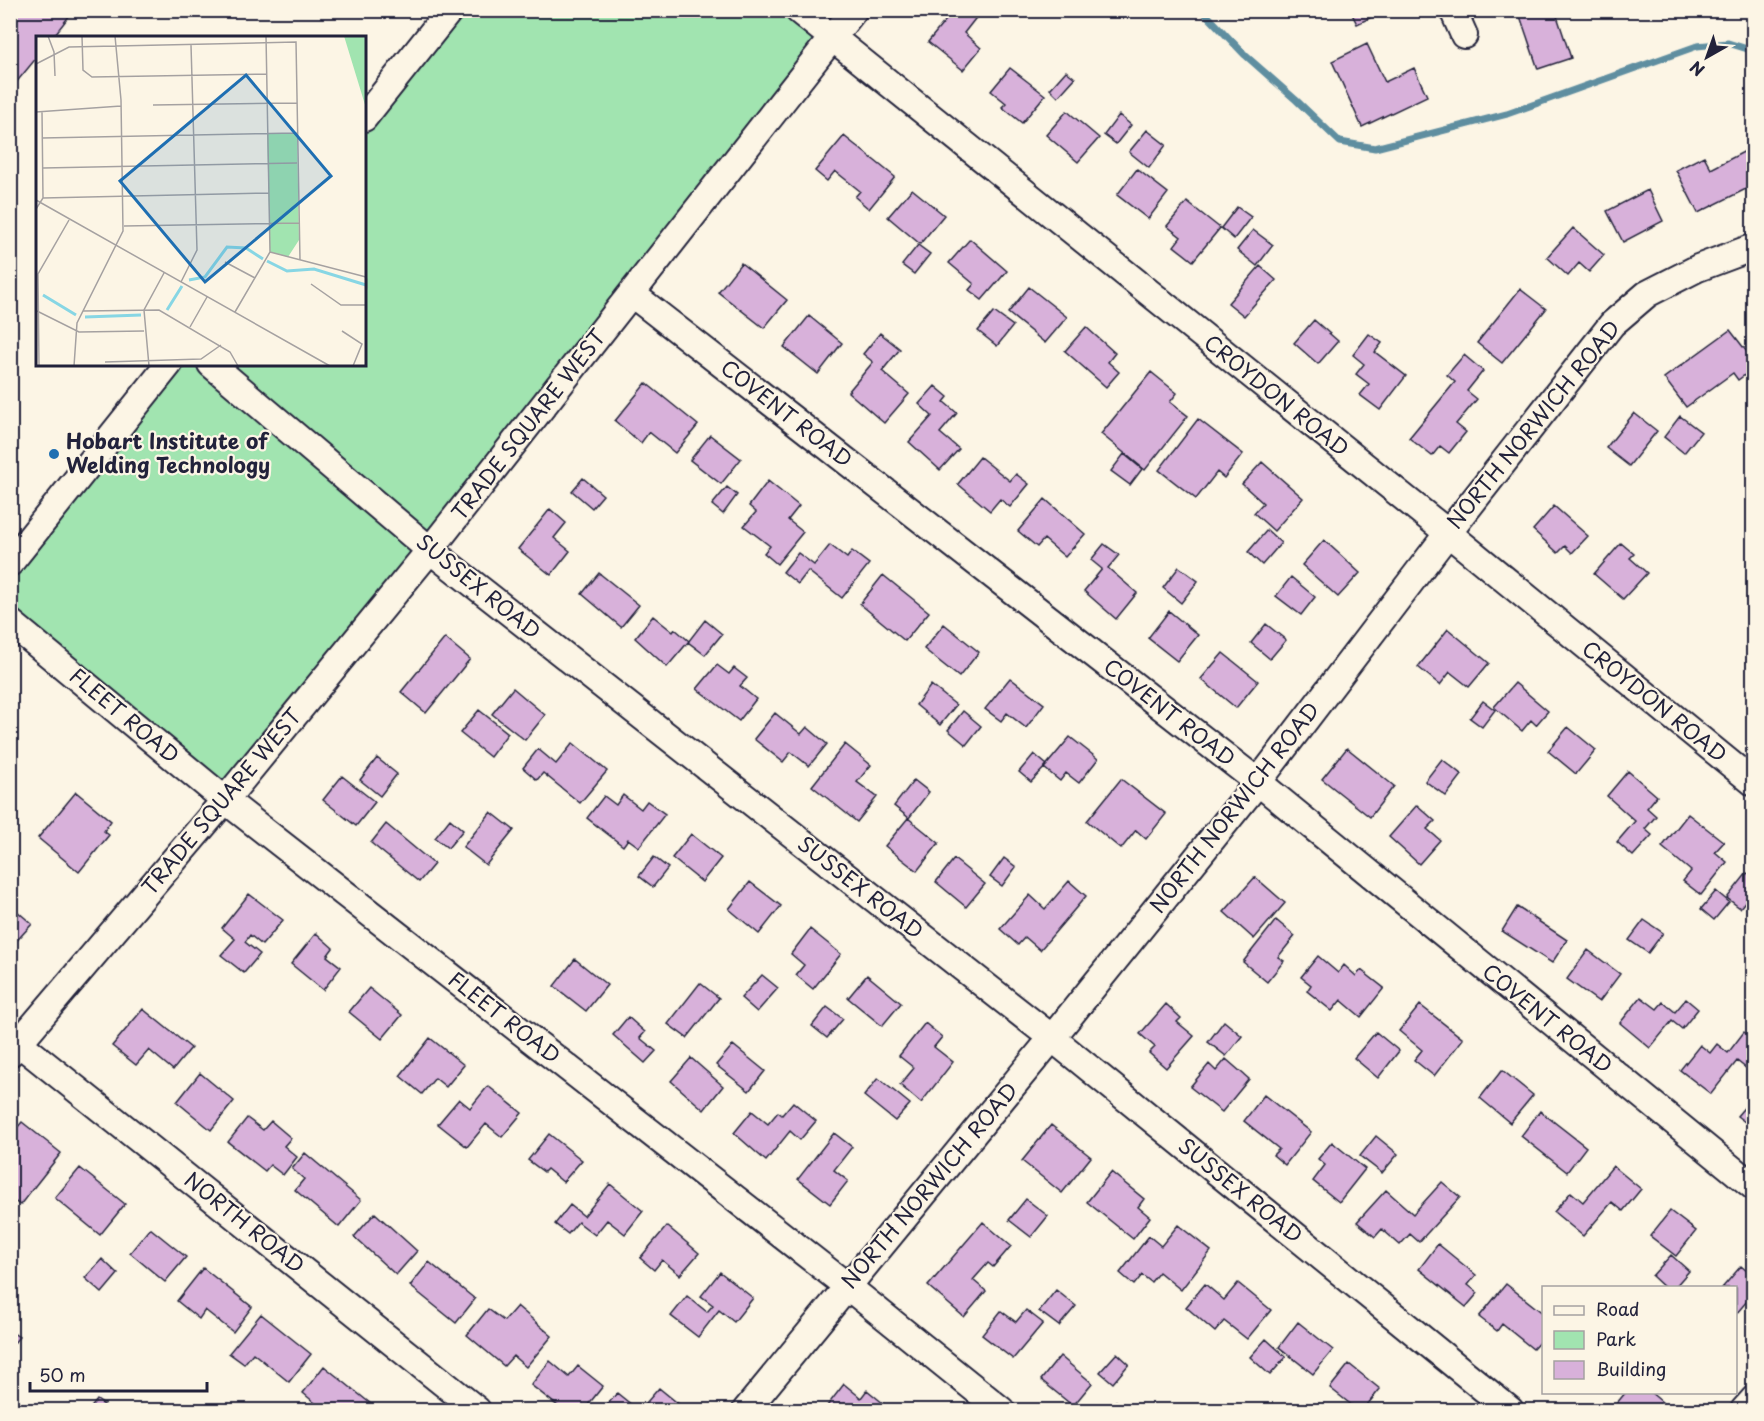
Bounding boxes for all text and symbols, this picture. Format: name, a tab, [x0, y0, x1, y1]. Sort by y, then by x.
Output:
north arrow	[1677, 27, 1737, 87]
inset map	[36, 36, 366, 366]
text: N	[1684, 56, 1709, 83]
street label: NORTH NORWICH ROAD	[1438, 313, 1627, 535]
street label: TRADE SQUARE WEST	[443, 321, 613, 526]
street label: CROYDON ROAD	[1198, 326, 1357, 463]
street label: COVENT ROAD	[715, 351, 860, 474]
place label: Hobart Institute of Welding Technology	[66, 424, 270, 480]
marker: Hobart Institute of Welding Technology	[47, 447, 61, 461]
street label: SUSSEX ROAD	[410, 525, 549, 646]
street label: CROYDON ROAD	[1576, 632, 1735, 769]
street label: COVENT ROAD	[1098, 650, 1243, 773]
street label: FLEET ROAD	[64, 659, 187, 770]
street label: NORTH NORWICH ROAD	[1141, 694, 1326, 919]
street label: TRADE SQUARE WEST	[133, 700, 309, 901]
street label: SUSSEX ROAD	[791, 827, 931, 946]
street label: COVENT ROAD	[1476, 955, 1620, 1080]
street label: FLEET ROAD	[443, 963, 568, 1070]
street label: NORTH NORWICH ROAD	[833, 1075, 1024, 1295]
street label: SUSSEX ROAD	[1172, 1129, 1311, 1250]
street label: NORTH ROAD	[178, 1163, 312, 1280]
legend	[1542, 1286, 1737, 1394]
text: Road	[1596, 1295, 1640, 1322]
text: Park	[1596, 1325, 1636, 1352]
scale bar	[30, 1355, 207, 1393]
text: Building	[1596, 1355, 1666, 1382]
text: 50 m	[39, 1361, 86, 1388]

